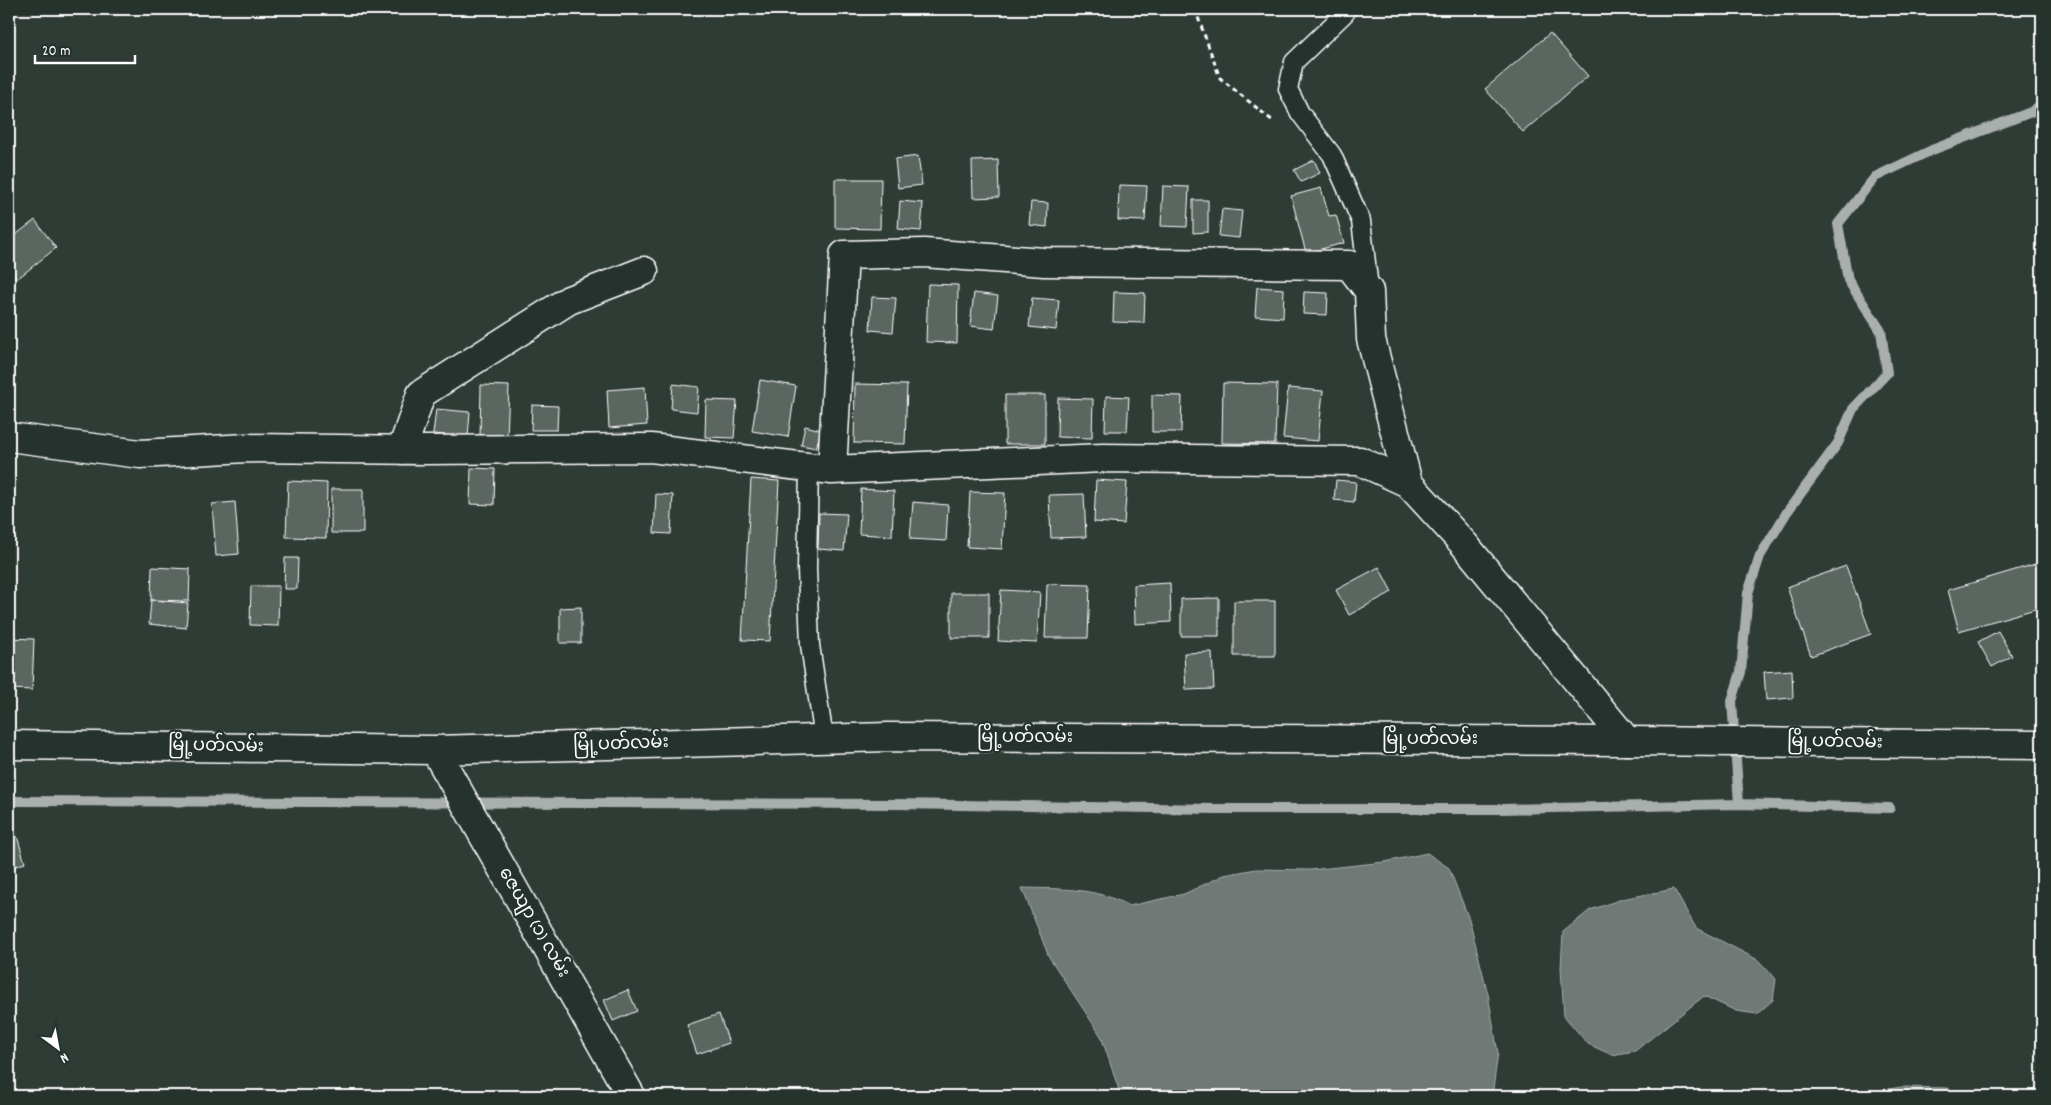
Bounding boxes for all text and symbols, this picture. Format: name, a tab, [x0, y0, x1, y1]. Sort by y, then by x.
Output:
scale bar	[35, 32, 135, 64]
text: 20 m	[42, 41, 70, 63]
street label: မြို့ပတ်လမ်း	[977, 722, 1073, 751]
street label: မြို့ပတ်လမ်း	[1382, 724, 1478, 753]
street label: မြို့ပတ်လမ်း	[1787, 726, 1883, 756]
street label: မြို့ပတ်လမ်း	[573, 727, 669, 759]
street label: မြို့ပတ်လမ်း	[168, 730, 264, 760]
street label: ဇေယျာ (၁) လမ်း	[491, 862, 577, 983]
north arrow	[32, 1022, 82, 1072]
text: N	[56, 1047, 72, 1068]

